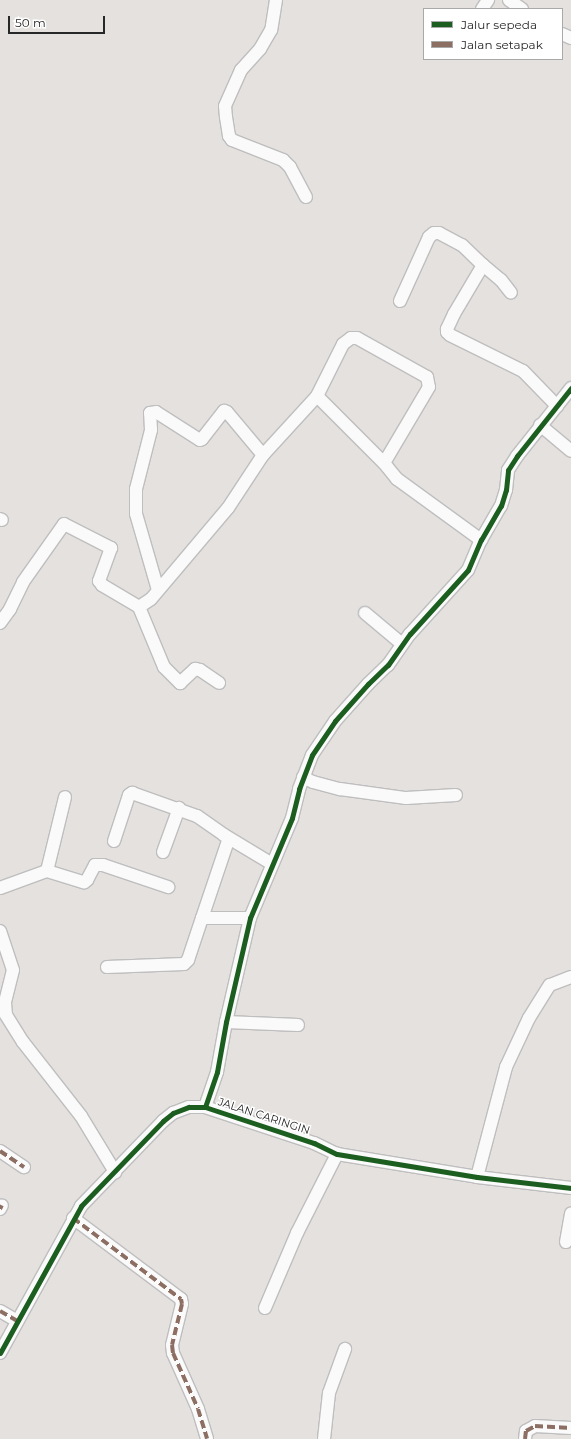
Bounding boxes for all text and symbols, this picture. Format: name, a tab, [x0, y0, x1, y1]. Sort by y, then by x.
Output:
scale bar	[10, 8, 107, 34]
legend	[423, 8, 563, 60]
text: 50 m	[15, 15, 46, 30]
text: Jalur sepeda	[461, 17, 537, 32]
text: Jalan setapak	[461, 37, 543, 52]
street label: JALAN CARINGIN	[216, 1095, 312, 1137]

